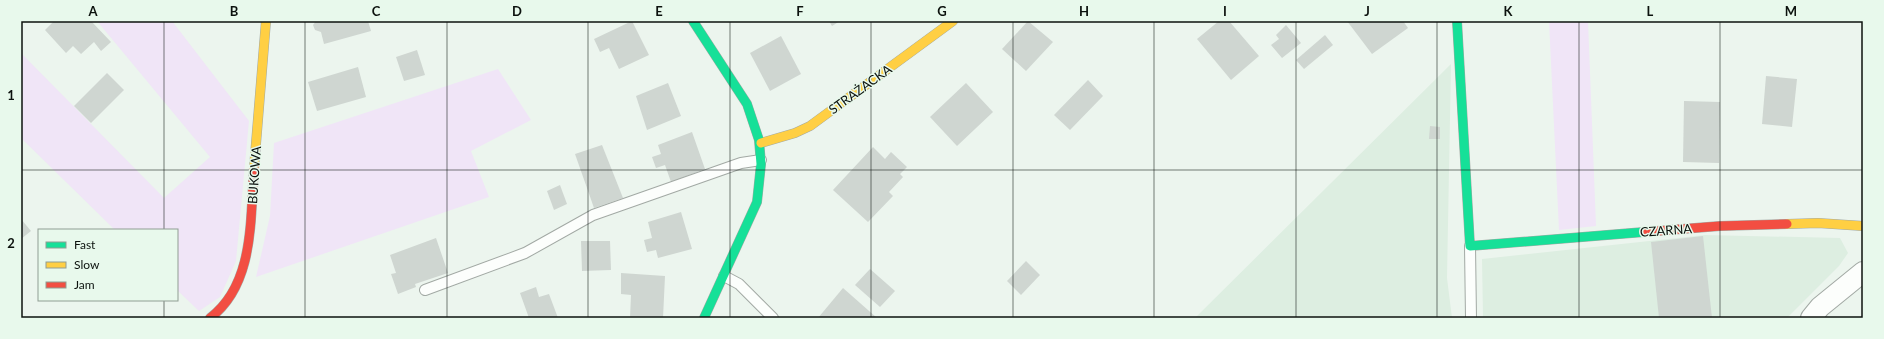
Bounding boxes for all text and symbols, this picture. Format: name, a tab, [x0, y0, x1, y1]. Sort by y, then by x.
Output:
text: A	[87, 3, 98, 19]
text: B	[230, 3, 239, 19]
text: C	[372, 3, 381, 19]
text: D	[512, 3, 522, 19]
text: E	[655, 3, 663, 19]
text: F	[796, 3, 804, 19]
text: G	[937, 3, 947, 19]
text: H	[1079, 3, 1089, 19]
text: I	[1223, 3, 1227, 19]
text: J	[1364, 3, 1370, 19]
text: K	[1504, 3, 1514, 19]
text: L	[1647, 3, 1654, 19]
text: M	[1785, 3, 1797, 19]
street label: STRAŻACKA	[825, 61, 895, 117]
text: 1	[7, 87, 15, 103]
street label: BUKOWA	[244, 145, 264, 204]
street label: CZARNA	[1639, 220, 1693, 240]
legend	[38, 229, 178, 301]
text: 2	[7, 235, 15, 251]
text: Fast	[74, 237, 96, 252]
text: Slow	[74, 257, 100, 272]
text: Jam	[74, 277, 95, 292]

